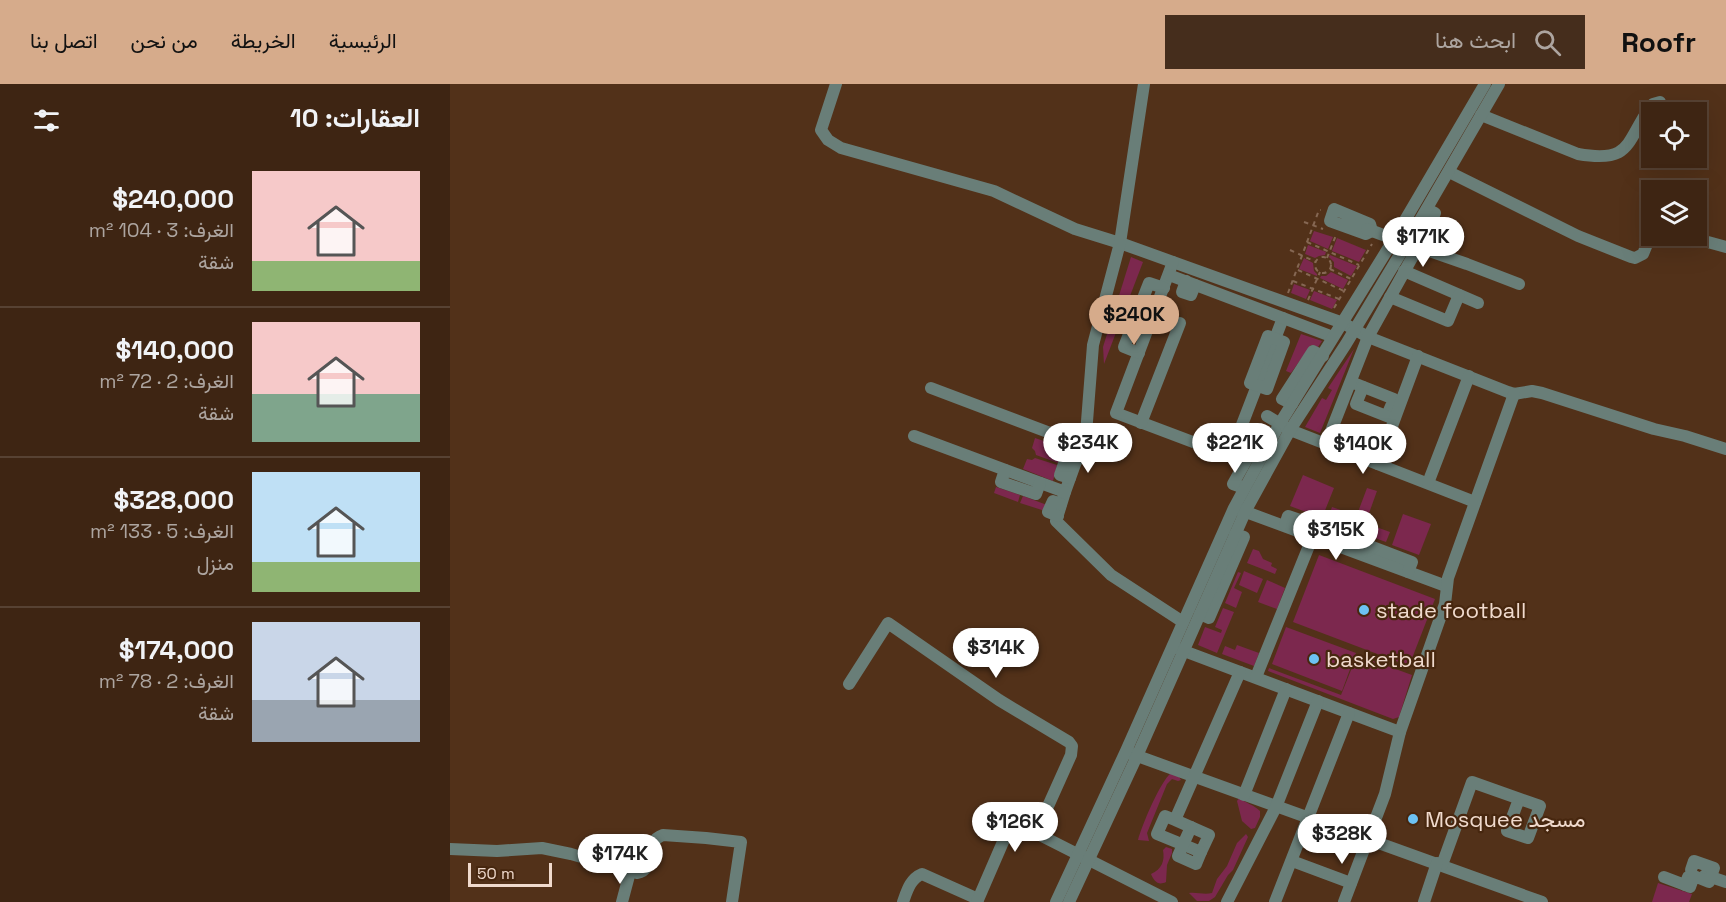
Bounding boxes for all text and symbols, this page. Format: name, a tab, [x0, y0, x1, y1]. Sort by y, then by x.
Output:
search box	[1165, 15, 1585, 69]
text: Roofr	[1621, 24, 1696, 60]
text: ابحث هنا	[1435, 26, 1516, 54]
icon: search	[1531, 26, 1564, 59]
text: اتصل بنا	[30, 27, 98, 54]
text: من نحن	[131, 27, 198, 54]
text: الخريطة	[231, 27, 296, 54]
text: الرئيسية	[329, 27, 397, 54]
text: العقارات: 10	[290, 101, 420, 135]
map controls	[1641, 102, 1707, 246]
button: locate	[1641, 102, 1707, 168]
icon: filters	[30, 104, 63, 137]
button: layers	[1641, 180, 1707, 246]
text: $240,000	[112, 182, 234, 216]
icon: home	[300, 195, 372, 267]
text: الغرف: 3 · 104 m²	[89, 217, 234, 243]
pin: $171K	[1381, 217, 1465, 268]
text: $171K	[1396, 223, 1450, 249]
text: شقة	[198, 249, 234, 275]
pin: $240K	[1092, 295, 1176, 346]
text: $240K	[1103, 301, 1165, 327]
text: $140,000	[116, 333, 234, 367]
icon: home	[300, 346, 372, 418]
text: الغرف: 2 · 72 m²	[99, 368, 234, 394]
text: شقة	[198, 400, 234, 426]
pin: $234K	[1046, 423, 1130, 474]
pin: $221K	[1193, 423, 1277, 474]
pin: $140K	[1321, 424, 1405, 475]
text: $234K	[1057, 429, 1119, 455]
text: $221K	[1206, 429, 1264, 455]
text: $140K	[1333, 430, 1393, 456]
text: $328,000	[114, 483, 234, 517]
icon: home	[300, 496, 372, 568]
pin: $315K	[1294, 510, 1378, 561]
text: $315K	[1307, 516, 1365, 542]
text: الغرف: 5 · 133 m²	[90, 518, 234, 544]
text: منزل	[197, 550, 234, 576]
place label: stade football	[1376, 596, 1526, 624]
marker: stade football	[1357, 603, 1371, 617]
pin: $314K	[954, 628, 1038, 679]
text: $174,000	[119, 633, 234, 667]
text: $314K	[967, 634, 1025, 660]
place label: basketball	[1326, 645, 1436, 673]
icon: home	[300, 646, 372, 718]
marker: basketball	[1307, 652, 1321, 666]
text: الغرف: 2 · 78 m²	[99, 668, 234, 694]
text: شقة	[198, 700, 234, 726]
pin: $126K	[973, 802, 1057, 853]
place label: Mosquee مسجد	[1425, 805, 1586, 833]
text: $126K	[986, 808, 1044, 834]
marker: Mosquee مسجد	[1406, 812, 1420, 826]
pin: $328K	[1300, 814, 1384, 865]
text: $328K	[1312, 820, 1372, 846]
pin: $174K	[578, 834, 662, 885]
text: $174K	[592, 840, 648, 866]
scale bar	[468, 860, 552, 888]
text: 50 m	[477, 863, 515, 884]

